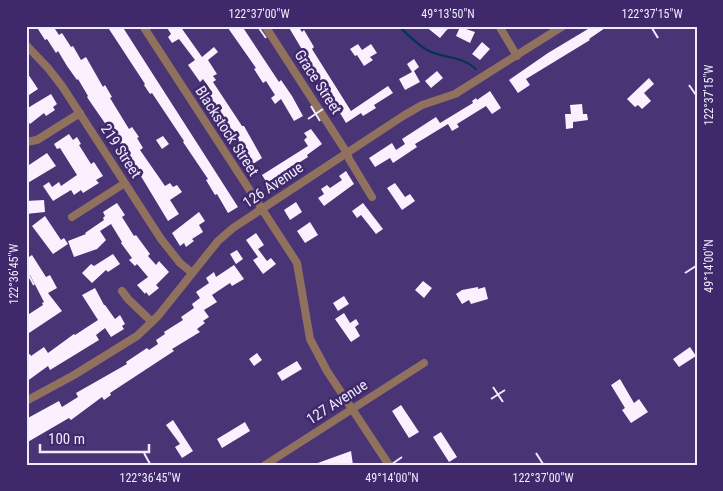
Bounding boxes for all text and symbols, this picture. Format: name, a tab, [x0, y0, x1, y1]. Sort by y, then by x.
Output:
text: 122°37'00"W	[228, 7, 290, 21]
text: 49°13'50"N	[421, 7, 475, 21]
text: 122°37'15"W	[621, 7, 683, 21]
street label: Grace Street	[291, 47, 345, 117]
text: 122°37'15"W	[702, 64, 716, 126]
street label: Blackstock Street	[191, 83, 263, 179]
street label: 219 Street	[97, 121, 145, 181]
street label: 126 Avenue	[239, 158, 307, 212]
text: 49°14'00"N	[702, 239, 716, 293]
text: 122°36'45"W	[7, 243, 21, 305]
street label: 127 Avenue	[303, 376, 371, 428]
scale bar	[40, 421, 149, 453]
text: 100 m	[48, 430, 85, 448]
text: 122°36'45"W	[119, 471, 181, 485]
text: 49°14'00"N	[365, 471, 419, 485]
text: 122°37'00"W	[512, 471, 574, 485]

